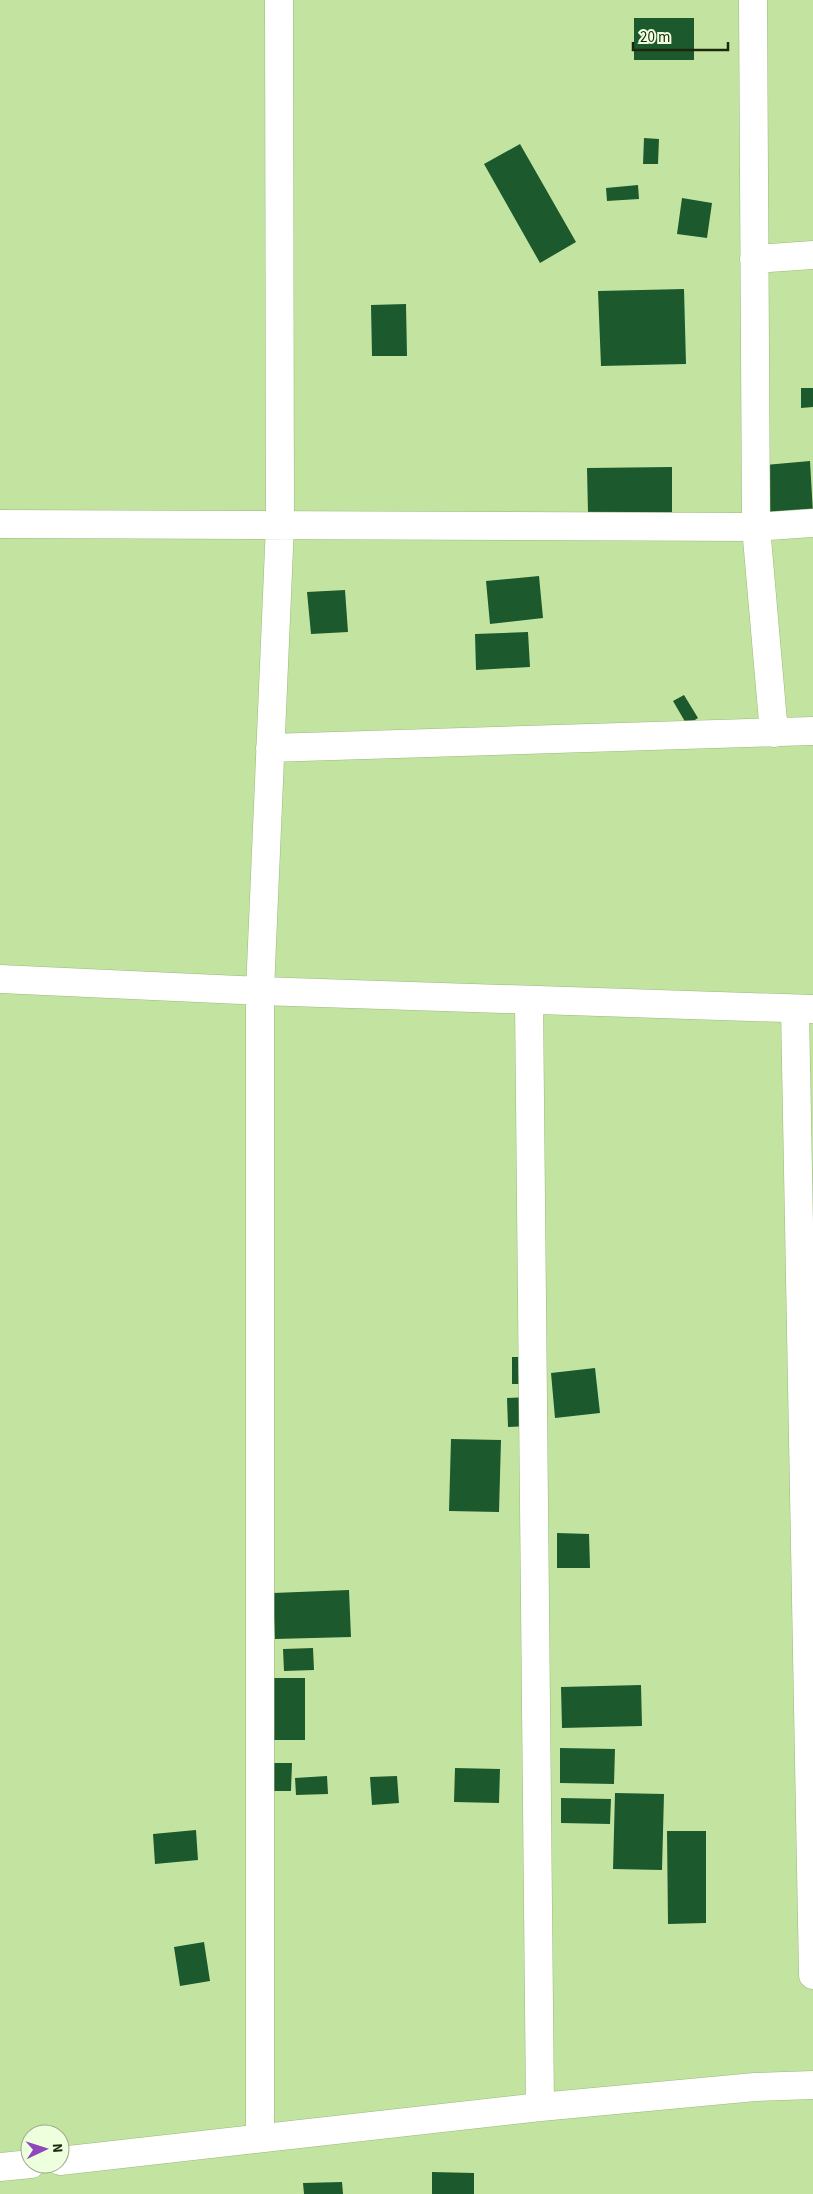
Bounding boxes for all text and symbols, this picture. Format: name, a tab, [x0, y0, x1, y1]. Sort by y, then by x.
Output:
scale bar	[633, 20, 728, 52]
text: 20 m	[640, 27, 670, 48]
north arrow	[20, 2124, 70, 2174]
text: N	[47, 2143, 67, 2154]

